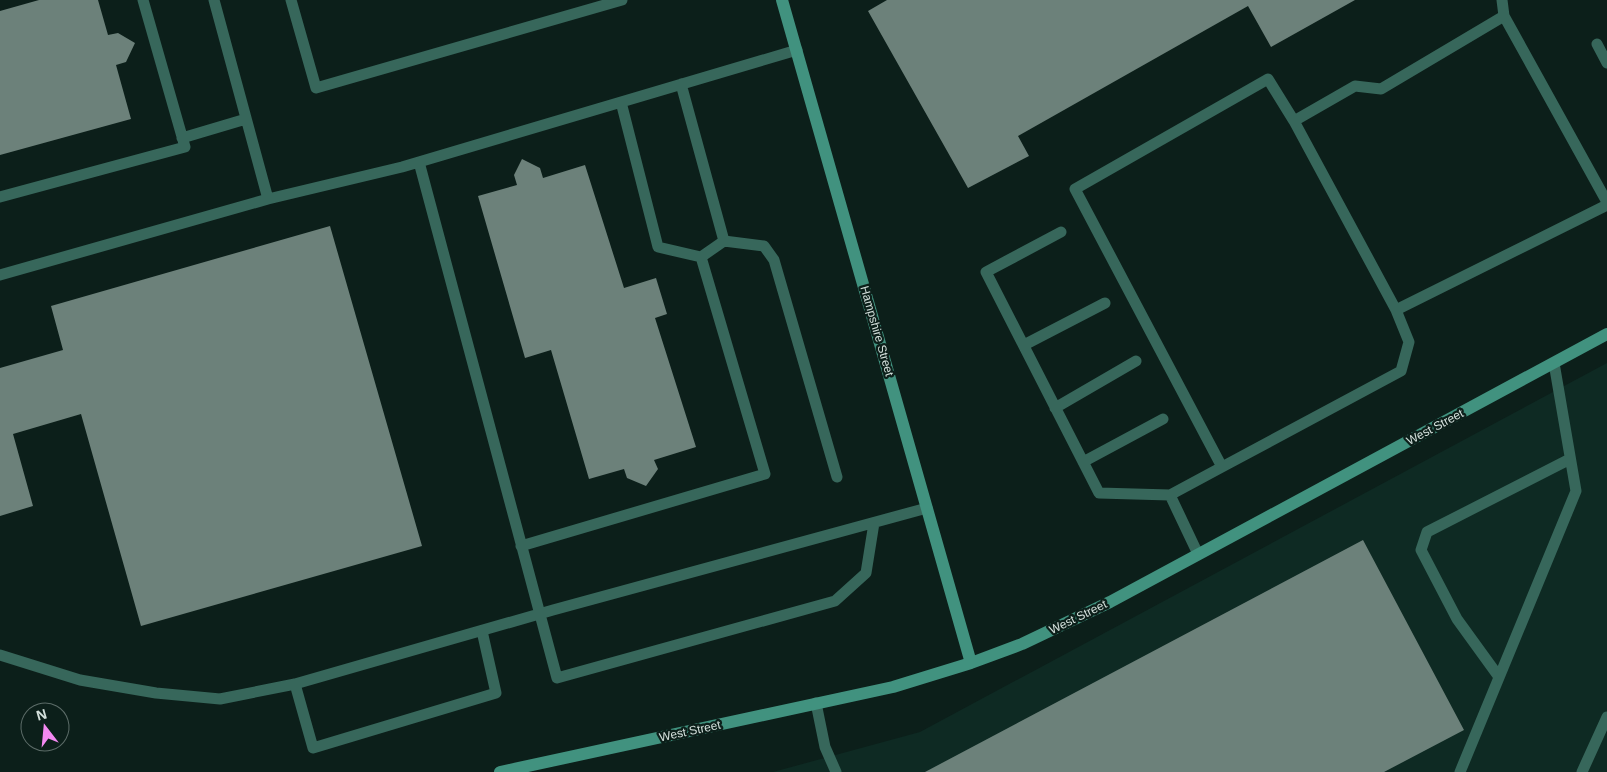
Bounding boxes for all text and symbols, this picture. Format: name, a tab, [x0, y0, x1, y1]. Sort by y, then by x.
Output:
street label: Hampshire Street	[857, 284, 897, 378]
street label: West Street	[1404, 406, 1466, 448]
street label: West Street	[1047, 597, 1110, 637]
north arrow	[20, 702, 70, 752]
text: N	[34, 705, 48, 724]
street label: West Street	[658, 718, 723, 744]

